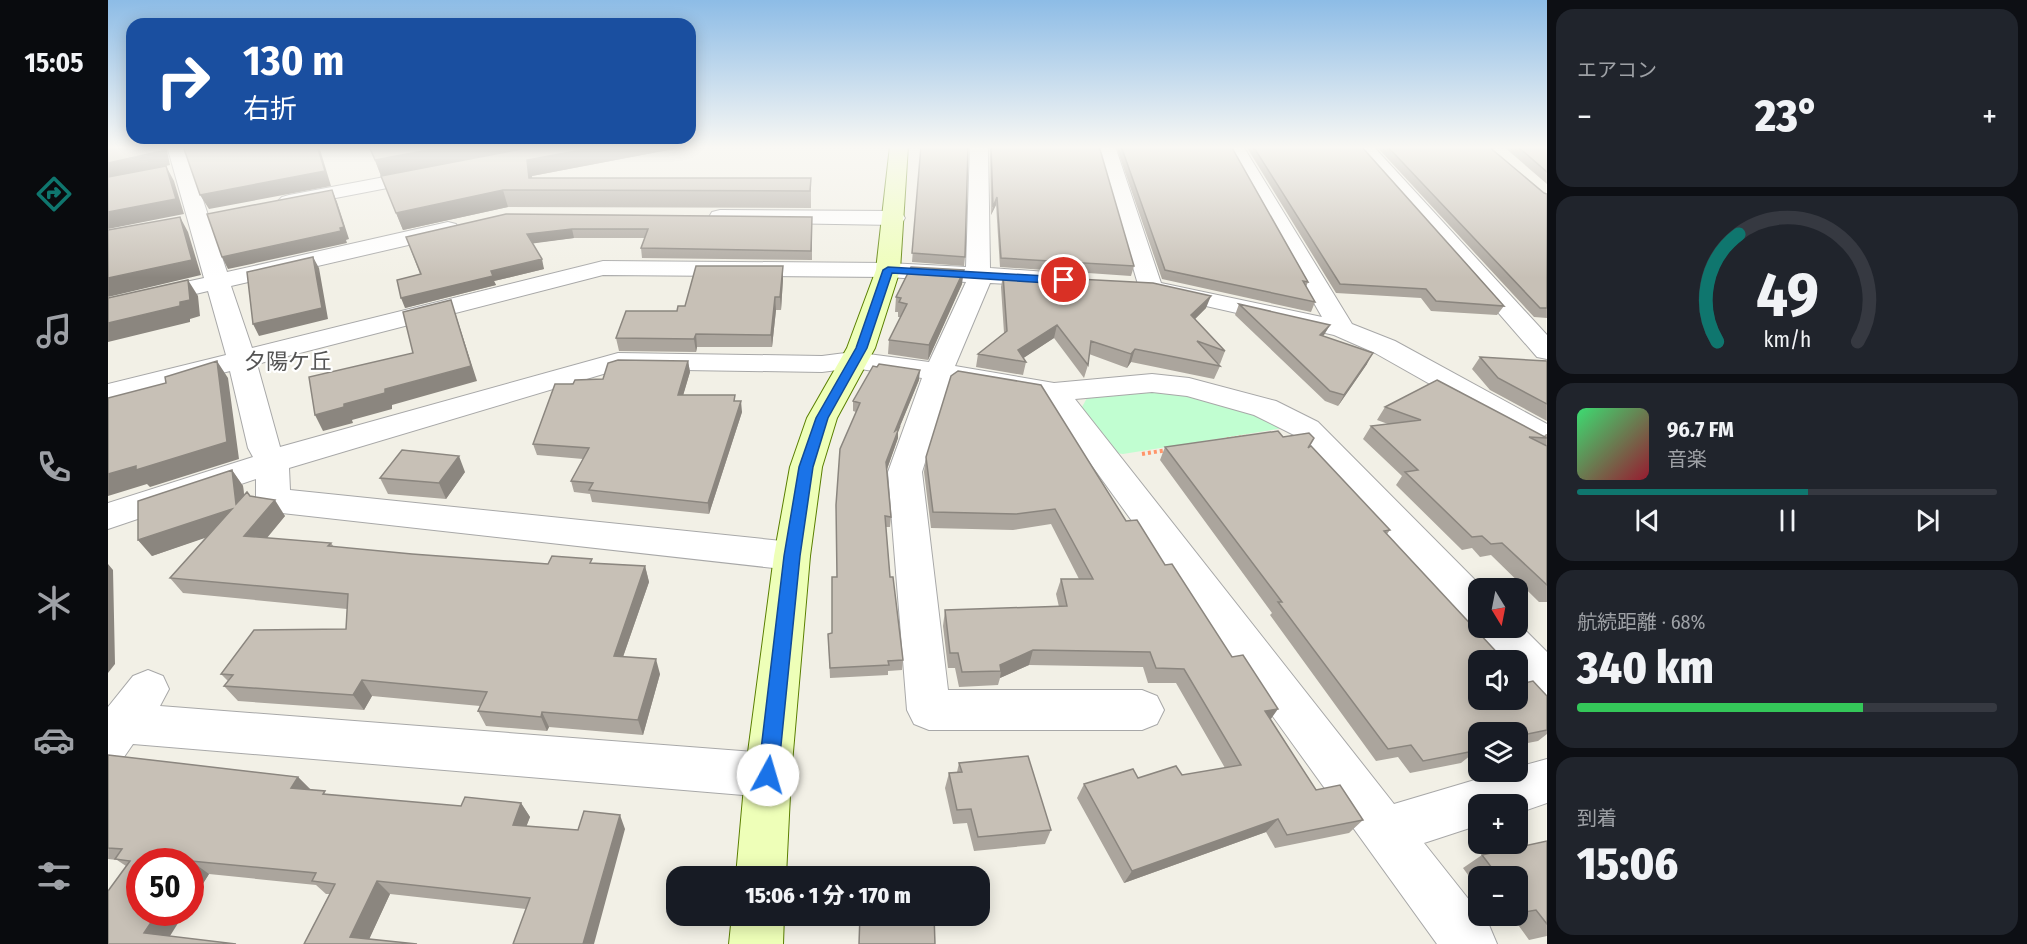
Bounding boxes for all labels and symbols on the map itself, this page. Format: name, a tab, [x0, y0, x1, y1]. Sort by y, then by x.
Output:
pin	[1038, 254, 1089, 305]
district label: 夕陽ケ丘	[244, 348, 332, 375]
north arrow	[1468, 578, 1528, 638]
position arrow	[736, 743, 800, 807]
speed limit sign: 50	[126, 848, 204, 926]

